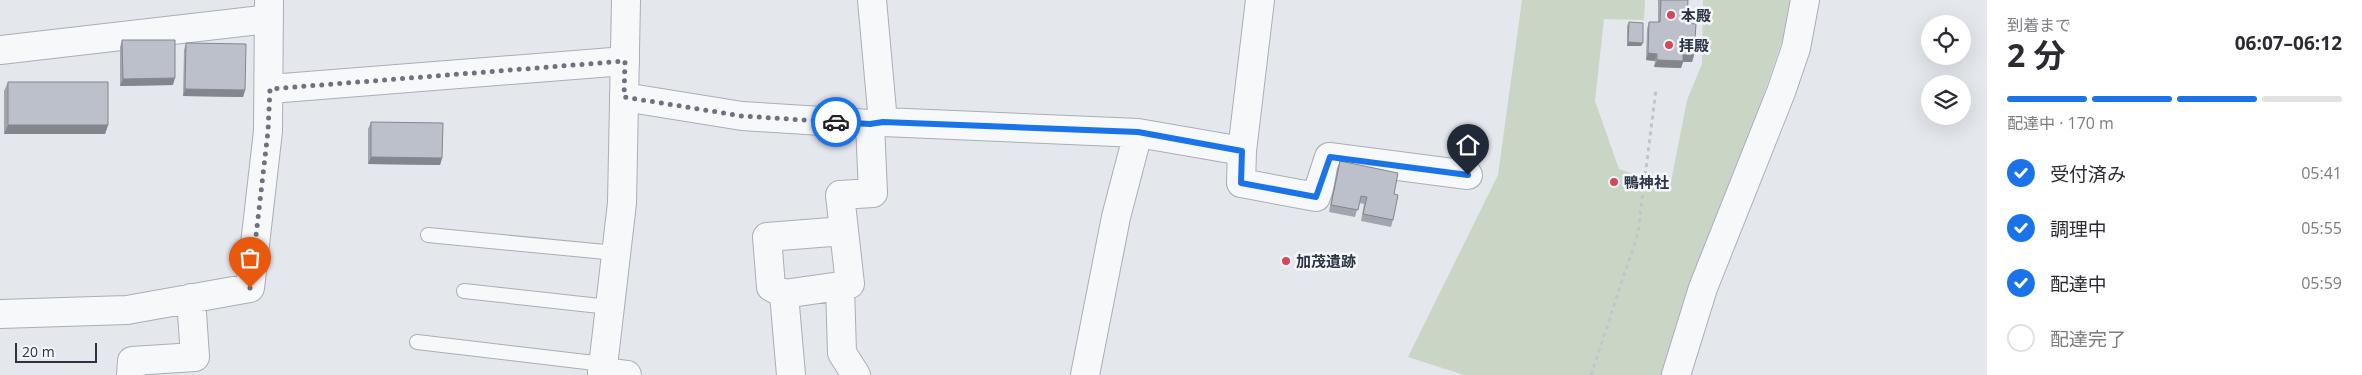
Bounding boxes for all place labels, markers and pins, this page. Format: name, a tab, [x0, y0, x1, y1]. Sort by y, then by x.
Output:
place label: 本殿	[1681, 5, 1711, 25]
marker: 本殿	[1665, 9, 1677, 21]
place label: 拝殿	[1679, 35, 1709, 55]
marker: 拝殿	[1663, 39, 1675, 51]
pin	[1447, 124, 1489, 175]
place label: 鴨神社	[1624, 172, 1669, 192]
marker: 鴨神社	[1608, 176, 1620, 188]
pin	[229, 237, 271, 288]
place label: 加茂遺跡	[1296, 251, 1356, 271]
marker: 加茂遺跡	[1280, 255, 1292, 267]

